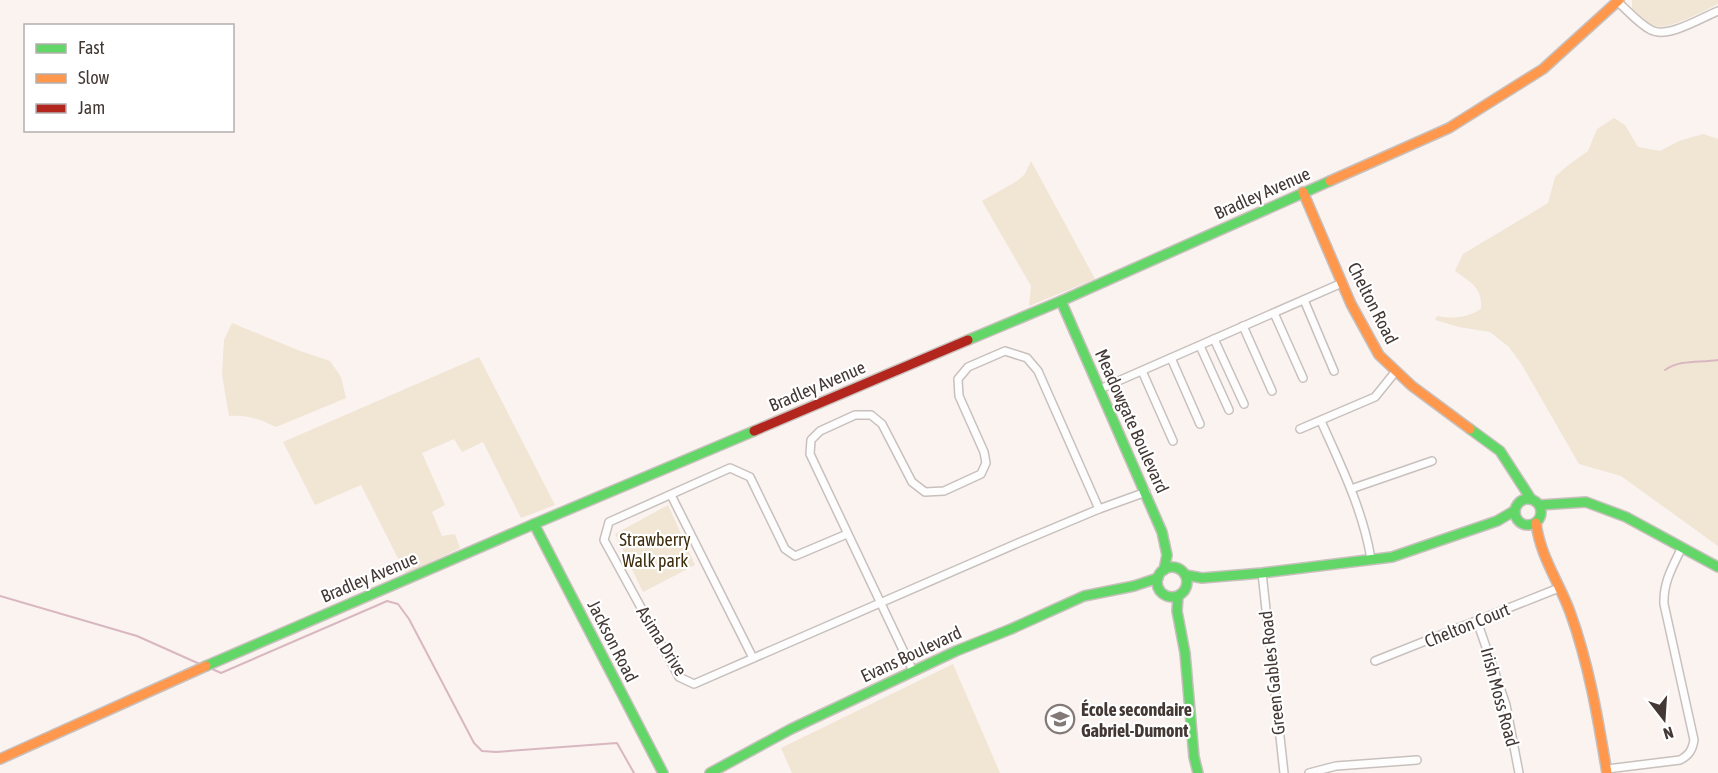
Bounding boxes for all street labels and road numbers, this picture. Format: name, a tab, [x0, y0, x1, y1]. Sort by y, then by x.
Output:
street label: Bradley Avenue	[1211, 163, 1313, 223]
street label: Chelton Road	[1343, 259, 1403, 347]
street label: Meadowgate Boulevard	[1091, 346, 1173, 496]
street label: Bradley Avenue	[766, 356, 868, 416]
street label: Bradley Avenue	[318, 547, 420, 607]
street label: Jackson Road	[583, 597, 643, 685]
street label: Chelton Court	[1421, 598, 1513, 652]
street label: Asima Drive	[632, 602, 692, 680]
street label: Green Gables Road	[1255, 610, 1289, 736]
street label: Evans Boulevard	[857, 622, 965, 686]
street label: Irish Moss Road	[1477, 645, 1523, 749]

